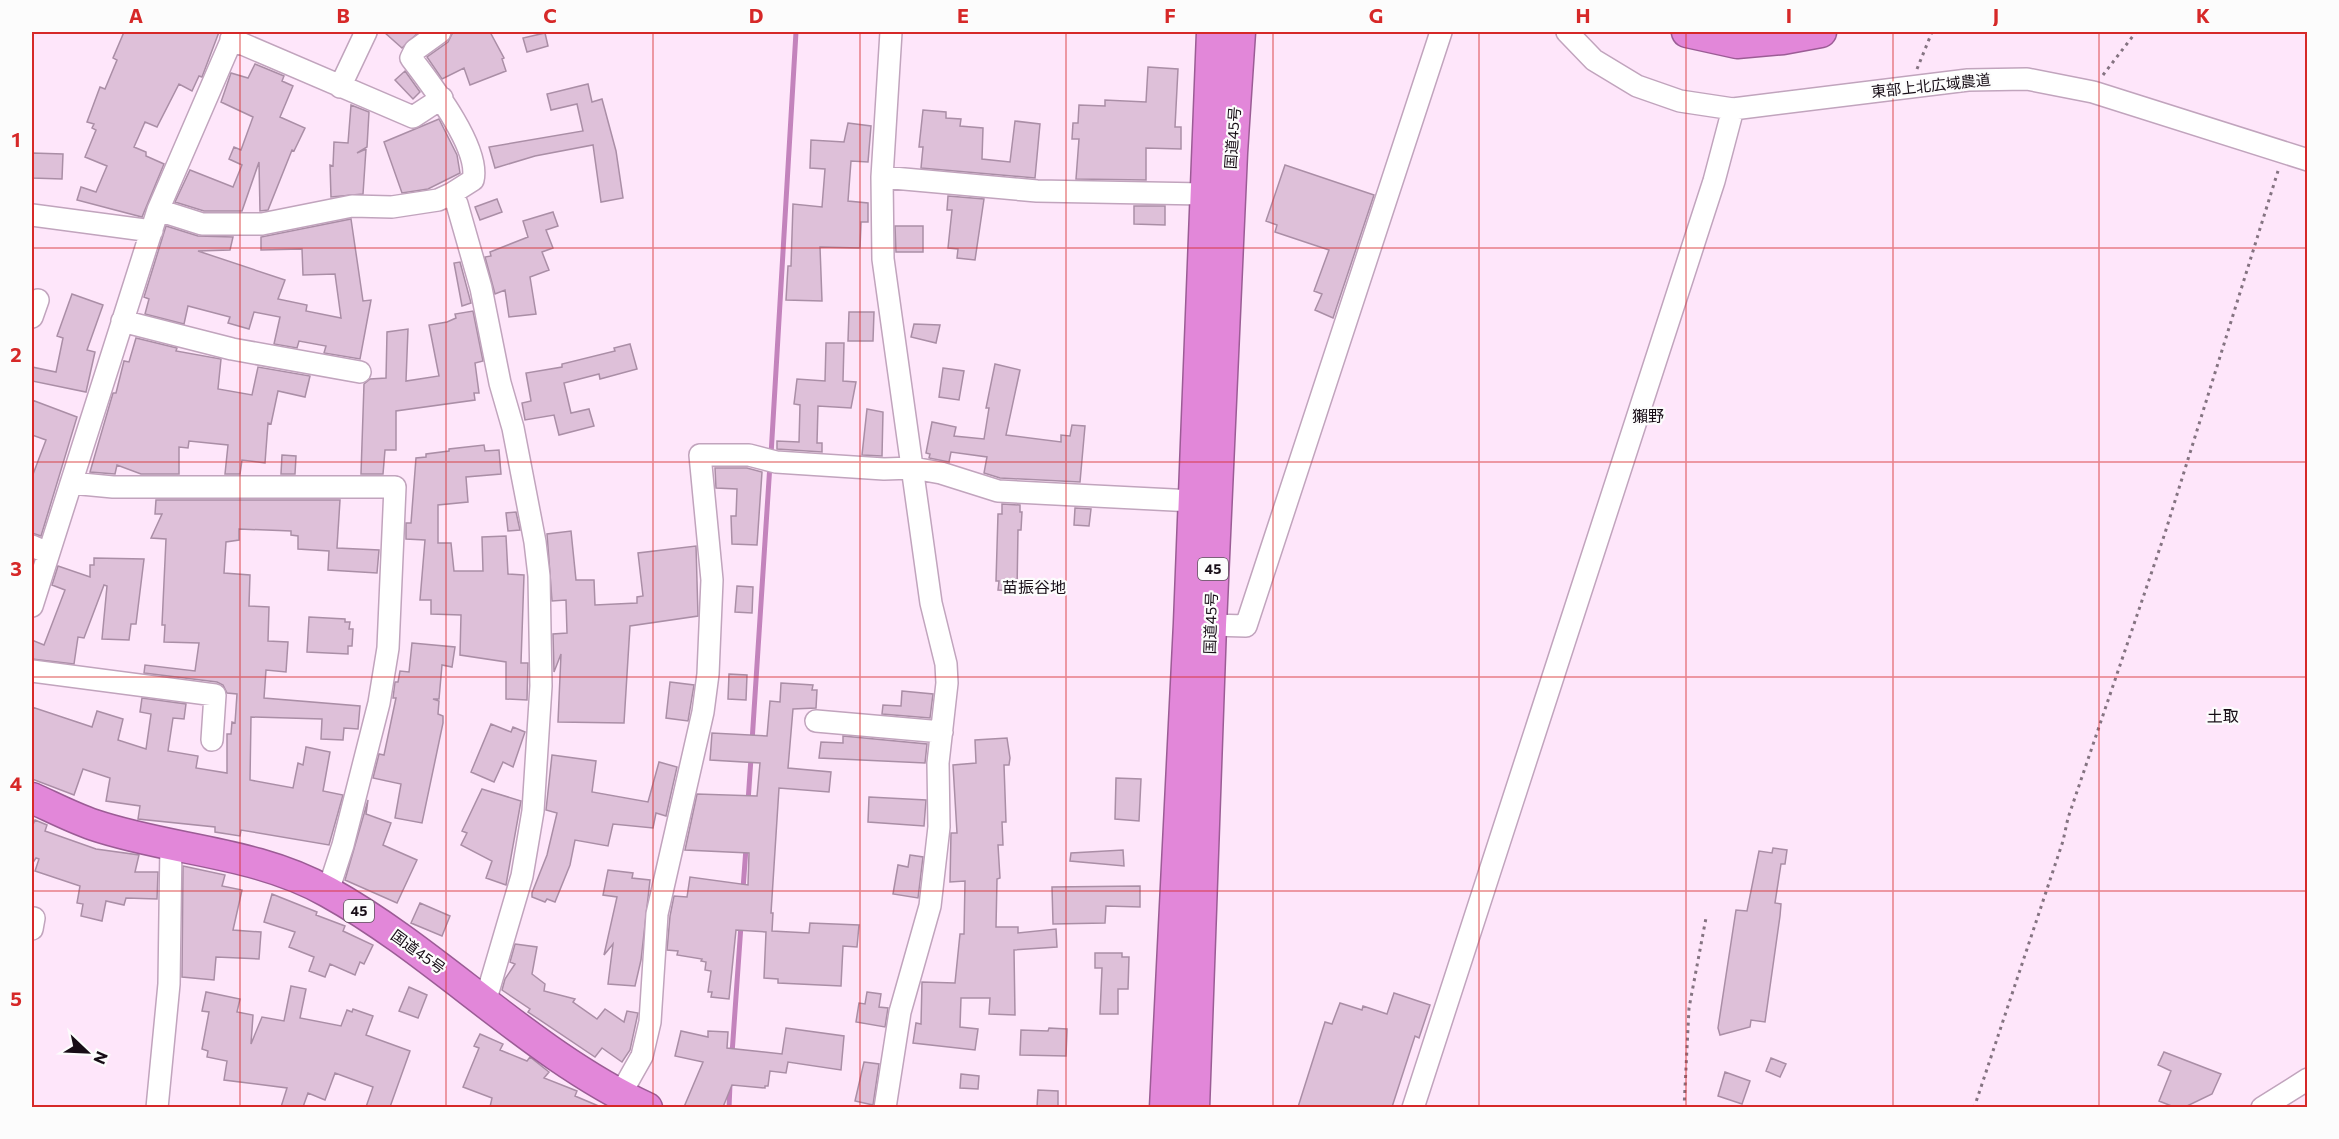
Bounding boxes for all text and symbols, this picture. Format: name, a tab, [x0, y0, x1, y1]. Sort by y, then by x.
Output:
text: A	[129, 3, 143, 27]
text: B	[336, 3, 350, 27]
text: C	[543, 3, 557, 27]
text: D	[749, 3, 763, 27]
text: E	[957, 3, 969, 27]
text: F	[1164, 3, 1176, 27]
text: G	[1369, 3, 1383, 27]
text: H	[1576, 3, 1591, 27]
text: I	[1786, 3, 1792, 27]
text: J	[1993, 3, 1999, 27]
text: K	[2196, 3, 2210, 27]
street label: 東部上北広域農道	[1870, 70, 1992, 100]
street label: 国道45号	[1221, 106, 1243, 170]
text: 1	[11, 127, 21, 151]
text: 2	[10, 342, 22, 366]
district label: 獺野	[1632, 406, 1664, 425]
text: 3	[10, 556, 22, 580]
road number: 45	[1198, 558, 1228, 580]
district label: 苗振谷地	[1002, 577, 1066, 596]
street label: 国道45号	[1200, 591, 1220, 655]
district label: 土取	[2207, 706, 2239, 725]
text: 4	[10, 771, 22, 795]
road number: 45	[344, 900, 374, 922]
street label: 国道45号	[388, 926, 449, 977]
text: 5	[10, 986, 22, 1010]
north arrow	[57, 1022, 117, 1082]
text: N	[90, 1049, 112, 1067]

